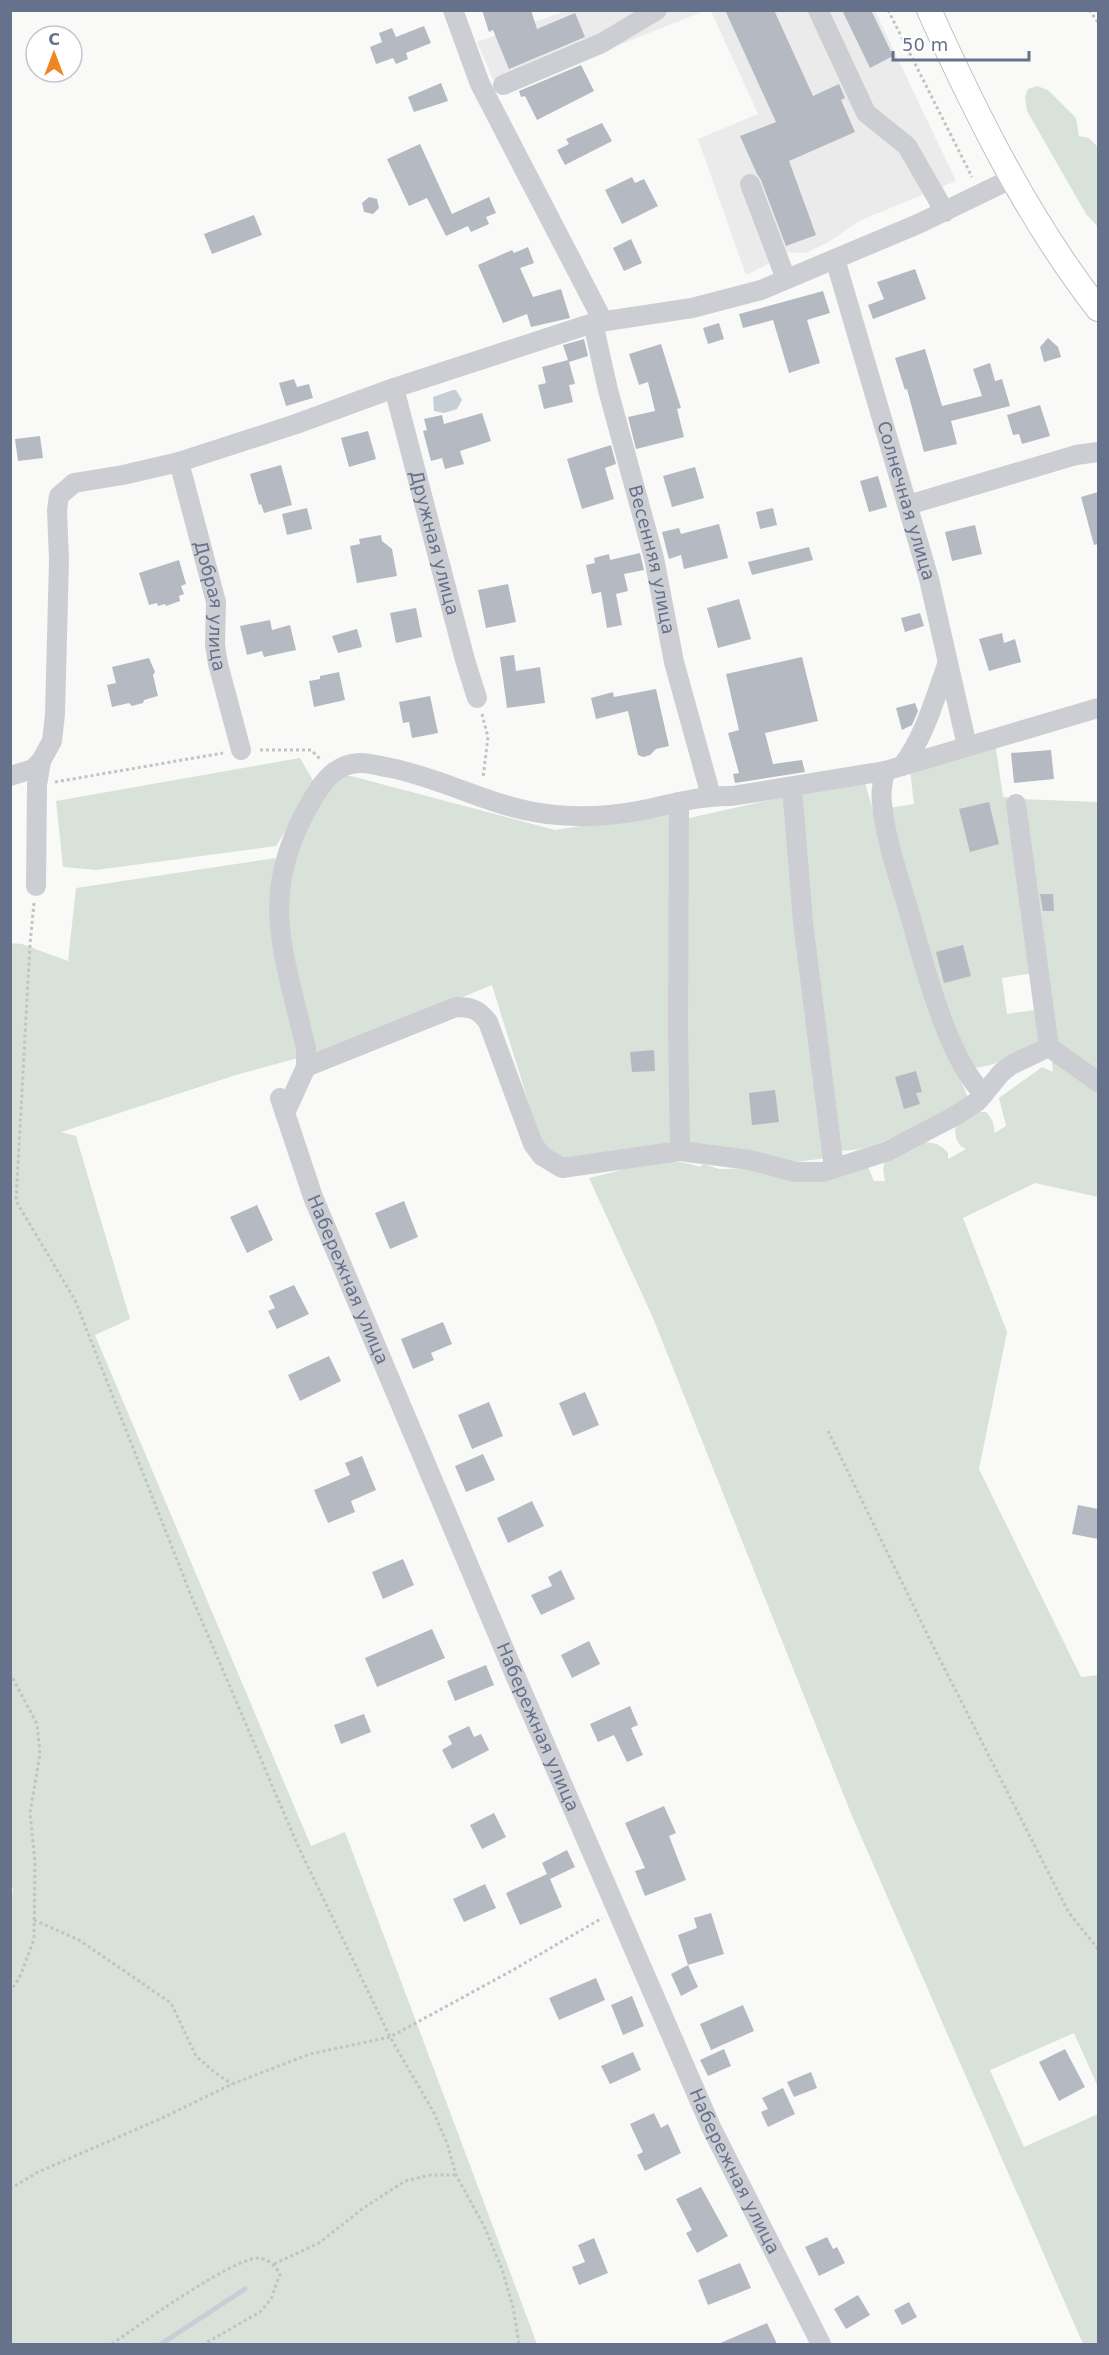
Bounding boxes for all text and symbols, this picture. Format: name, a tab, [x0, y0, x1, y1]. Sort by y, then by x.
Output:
north arrow	[24, 24, 84, 84]
scale bar	[893, 24, 1030, 62]
text: С	[48, 30, 60, 49]
text: 50 m	[902, 34, 948, 55]
street label: Солнечная улица	[873, 418, 940, 583]
street label: Дружная улица	[406, 468, 464, 617]
street label: Весенняя улица	[625, 483, 679, 636]
street label: Добрая улица	[190, 538, 230, 673]
street label: Набережная улица	[303, 1191, 393, 1367]
street label: Набережная улица	[492, 1639, 584, 1815]
street label: Набережная улица	[686, 2085, 785, 2257]

